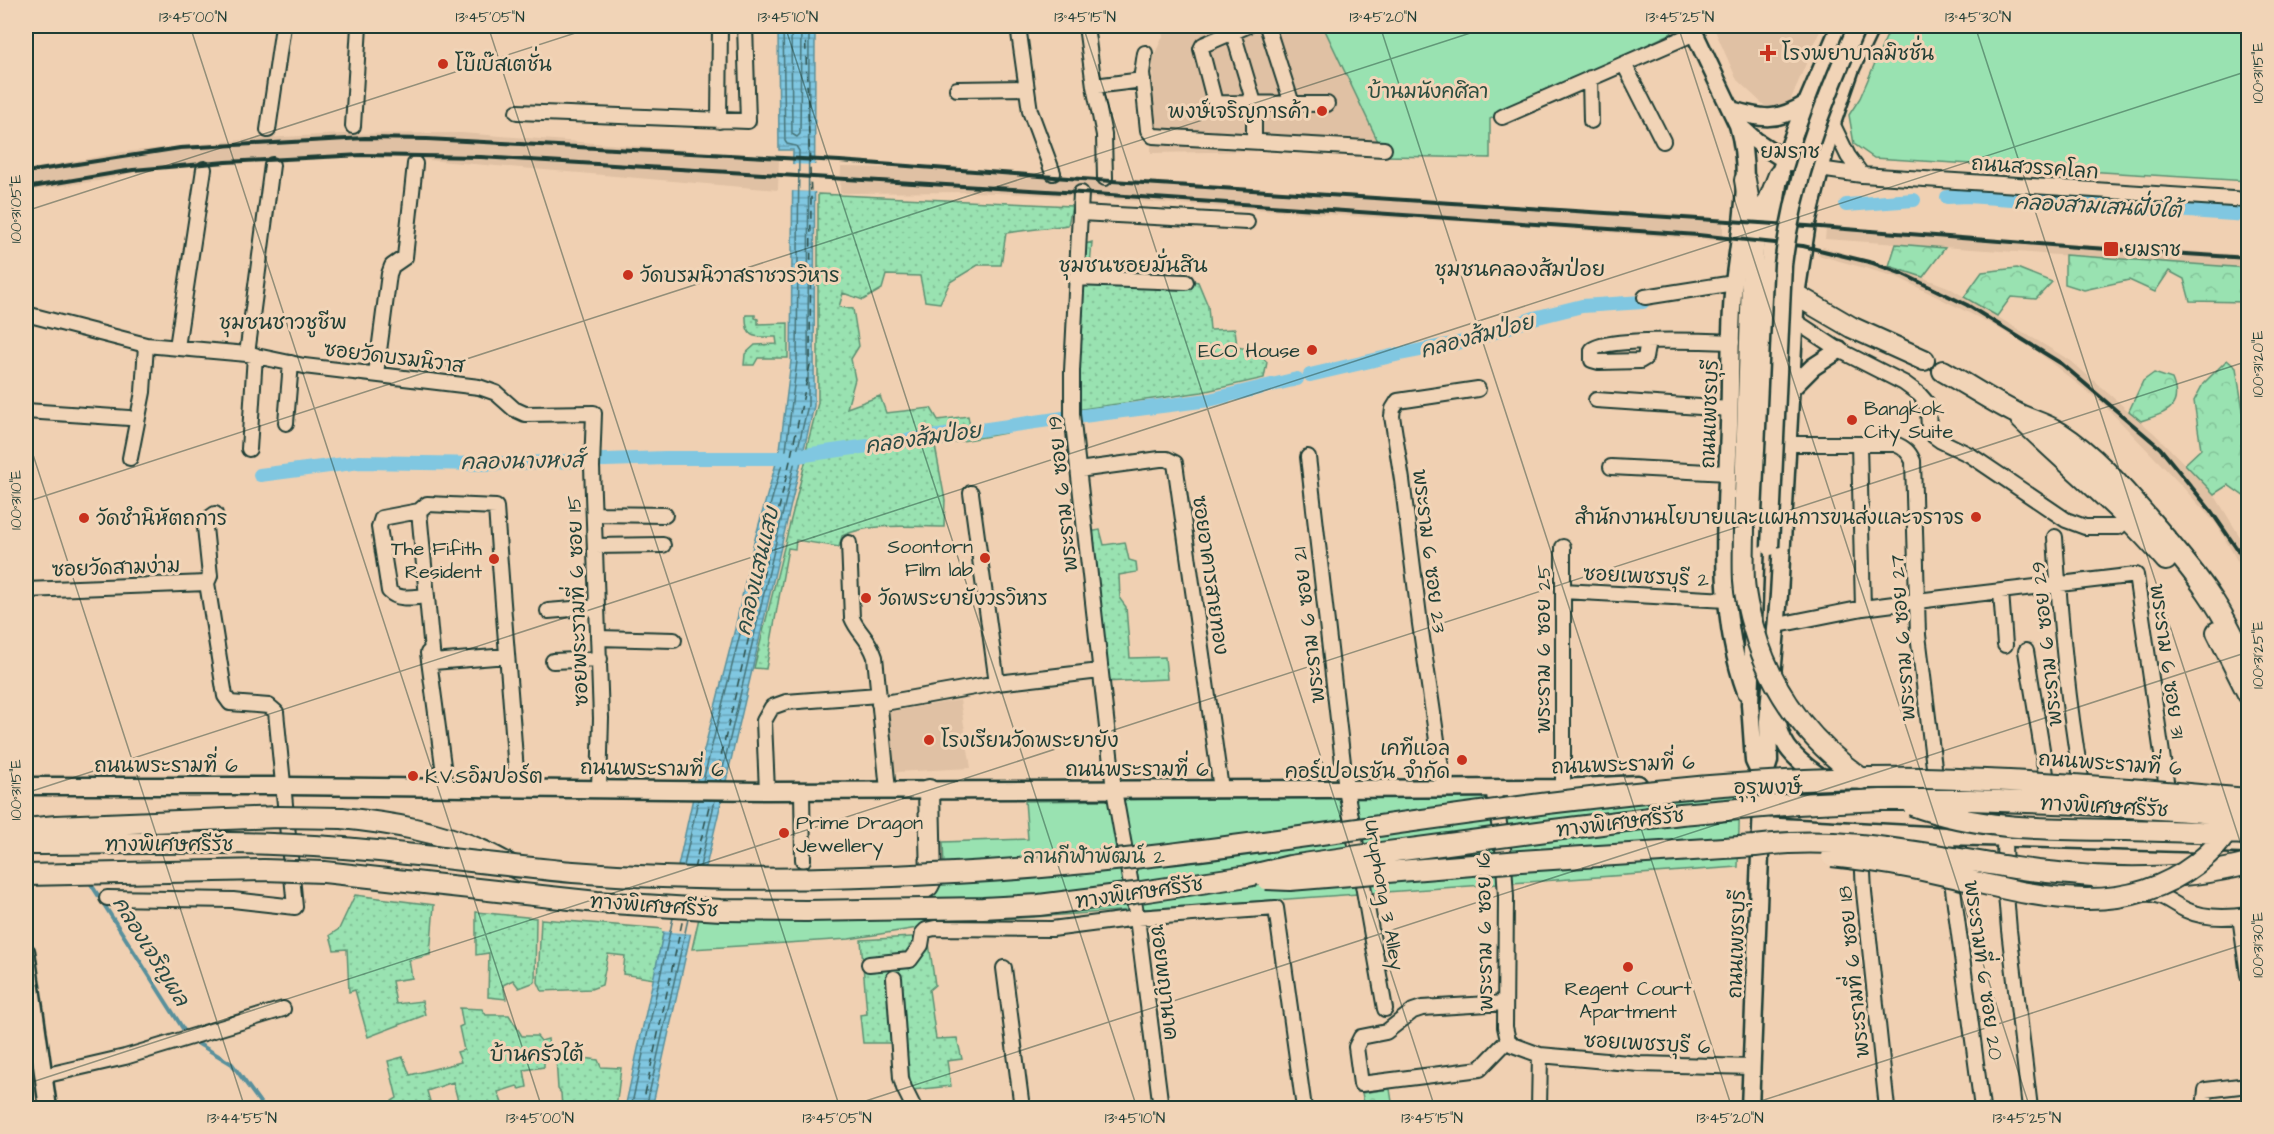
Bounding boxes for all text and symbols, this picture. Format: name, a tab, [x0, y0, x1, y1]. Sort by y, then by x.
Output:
text: 13°45'00"N	[159, 7, 227, 28]
text: 13°45'05"N	[455, 7, 525, 28]
text: 13°45'10"N	[758, 7, 818, 28]
text: 13°45'15"N	[1054, 7, 1116, 28]
text: 13°45'20"N	[1349, 7, 1417, 28]
text: 13°45'25"N	[1646, 7, 1714, 28]
text: 13°45'30"N	[1945, 7, 2011, 28]
place label: โรงพยาบาลมิชชั่น	[1782, 35, 1934, 68]
text: 100°31'15"E	[2248, 42, 2269, 104]
marker: โรงพยาบาลมิชชั่น	[1759, 44, 1777, 62]
place label: โบ๊เบ๊สเตชั่น	[455, 46, 552, 79]
marker: โบ๊เบ๊สเตชั่น	[436, 57, 450, 71]
park label: บ้านมนังคศิลา	[1368, 78, 1488, 106]
place label: พงษ์เจริญการค้า	[1168, 98, 1310, 126]
marker: พงษ์เจริญการค้า	[1315, 104, 1329, 118]
district label: ยมราช	[1760, 137, 1820, 166]
street label: ถนนสวรรคโลก	[1970, 150, 2100, 186]
text: 100°31'05"E	[6, 175, 27, 243]
water label: คลองสามเสนฝั่งใต้	[2014, 184, 2187, 226]
place label: ยมราช	[2124, 236, 2181, 264]
marker: ยมราช	[2102, 240, 2120, 258]
district label: ชุมชนซอยมั่นสิน	[1058, 248, 1208, 281]
district label: ชุมชนคลองส้มป่อย	[1435, 255, 1605, 285]
place label: วัดบรมนิวาสราชวรวิหาร	[640, 262, 839, 290]
marker: วัดบรมนิวาสราชวรวิหาร	[621, 268, 635, 282]
water label: คลองส้มป่อย	[1417, 307, 1539, 366]
district label: ชุมชนชาวชูชีพ	[219, 308, 347, 338]
text: 100°31'20"E	[2248, 331, 2269, 397]
street label: ซอยวัดบรมนิวาส	[322, 335, 468, 381]
place label: ECO House	[1198, 337, 1300, 365]
marker: ECO House	[1305, 343, 1319, 357]
street label: ถนนเพชรบุรี	[1694, 359, 1727, 469]
place label: Bangkok City Suite	[1864, 395, 1953, 447]
marker: Bangkok City Suite	[1845, 413, 1859, 427]
street label: พระราม 6 ซอย 19	[1041, 414, 1085, 574]
water label: คลองส้มป่อย	[863, 416, 985, 461]
water label: คลองนางหงส์	[460, 446, 589, 477]
street label: พระราม 6 ซอย 23	[1405, 468, 1453, 635]
text: 100°31'10"E	[6, 470, 27, 530]
street label: ซอยอาคารสายทอง	[1185, 494, 1235, 657]
street label: ซอยพระรามที่ 6 ซอย 15	[554, 495, 596, 707]
water label: คลองแสนแสบ	[729, 502, 787, 638]
place label: สำนักงานนโยบายและแผนการขนส่งและจราจร	[1575, 504, 1964, 532]
place label: วัดชำนิหัตถการ	[96, 505, 227, 533]
marker: สำนักงานนโยบายและแผนการขนส่งและจราจร	[1969, 510, 1983, 524]
marker: วัดชำนิหัตถการ	[77, 511, 91, 525]
place label: Soontorn Film lab	[887, 533, 973, 584]
place label: The Fifith Resident	[391, 535, 482, 586]
street label: พระราม 6 ซอย 21	[1285, 545, 1332, 705]
marker: Soontorn Film lab	[978, 551, 992, 565]
street label: ซอยวัดสามง่าม	[51, 552, 181, 584]
marker: The Fifith Resident	[487, 552, 501, 566]
street label: พระราม 6 ซอย 27	[1883, 554, 1923, 722]
street label: ซอยเพชรบุรี 2	[1582, 560, 1710, 595]
street label: พระราม 6 ซอย 29	[2024, 560, 2070, 728]
street label: พระราม 6 ซอย 25	[1530, 565, 1558, 733]
street label: พระราม 6 ซอย 31	[2142, 582, 2192, 741]
place label: วัดพระยายังวรวิหาร	[878, 585, 1048, 613]
marker: วัดพระยายังวรวิหาร	[859, 591, 873, 605]
text: 100°31'25"E	[2248, 621, 2269, 689]
place label: โรงเรียนวัดพระยายัง	[941, 727, 1119, 755]
marker: โรงเรียนวัดพระยายัง	[922, 733, 936, 747]
place label: เคทีแอล คอร์เปอเรชัน จำกัด	[1285, 735, 1450, 786]
street label: ถนนพระรามที่ 6	[2037, 739, 2183, 783]
street label: ถนนพระรามที่ 6	[1551, 743, 1696, 781]
street label: ถนนพระรามที่ 6	[94, 746, 238, 780]
street label: ถนนพระรามที่ 6	[580, 748, 725, 784]
street label: ถนนพระรามที่ 6	[1065, 750, 1209, 784]
marker: เคทีแอล คอร์เปอเรชัน จำกัด	[1455, 753, 1469, 767]
text: 100°31'15"E	[6, 759, 27, 821]
place label: K.V.Sอิมปอร์ต	[425, 763, 543, 791]
marker: K.V.Sอิมปอร์ต	[406, 769, 420, 783]
district label: อุรุพงษ์	[1734, 773, 1803, 803]
street label: ทางพิเศษศรีรัช	[2039, 790, 2169, 824]
street label: ทางพิเศษศรีรัช	[1555, 801, 1686, 845]
place label: Prime Dragon Jewellery	[796, 809, 923, 861]
street label: Uruphong 3 Alley	[1356, 818, 1411, 973]
marker: Prime Dragon Jewellery	[777, 826, 791, 840]
street label: ทางพิเศษศรีรัช	[105, 831, 234, 859]
park label: ลานกีฬาพัฒน์ 2	[1023, 843, 1166, 871]
street label: พระราม 6 ซอย 16	[1470, 852, 1500, 1011]
street label: ทางพิเศษศรีรัช	[1073, 870, 1205, 916]
street label: พระรามที่ 6 ซอย 20	[1957, 878, 2015, 1062]
street label: พระรามที่ 6 ซอย 18	[1825, 885, 1877, 1060]
street label: ทางพิเศษศรีรัช	[589, 888, 719, 924]
street label: ถนนเพชรบุรี	[1721, 889, 1754, 999]
water label: คลองเจริญผล	[105, 891, 197, 1013]
text: 100°31'30"E	[2248, 912, 2269, 978]
street label: ซอยพญานาค	[1143, 923, 1185, 1042]
marker: Regent Court Apartment	[1621, 960, 1635, 974]
place label: Regent Court Apartment	[1565, 975, 1692, 1026]
street label: ซอยเพชรบุรี 6	[1583, 1027, 1712, 1062]
district label: บ้านครัวใต้	[490, 1040, 584, 1069]
text: 13°44'55"N	[207, 1108, 277, 1129]
text: 13°45'00"N	[506, 1108, 574, 1129]
text: 13°45'05"N	[802, 1108, 872, 1129]
text: 13°45'10"N	[1105, 1108, 1165, 1129]
text: 13°45'15"N	[1401, 1108, 1463, 1129]
text: 13°45'20"N	[1696, 1108, 1764, 1129]
text: 13°45'25"N	[1993, 1108, 2061, 1129]

